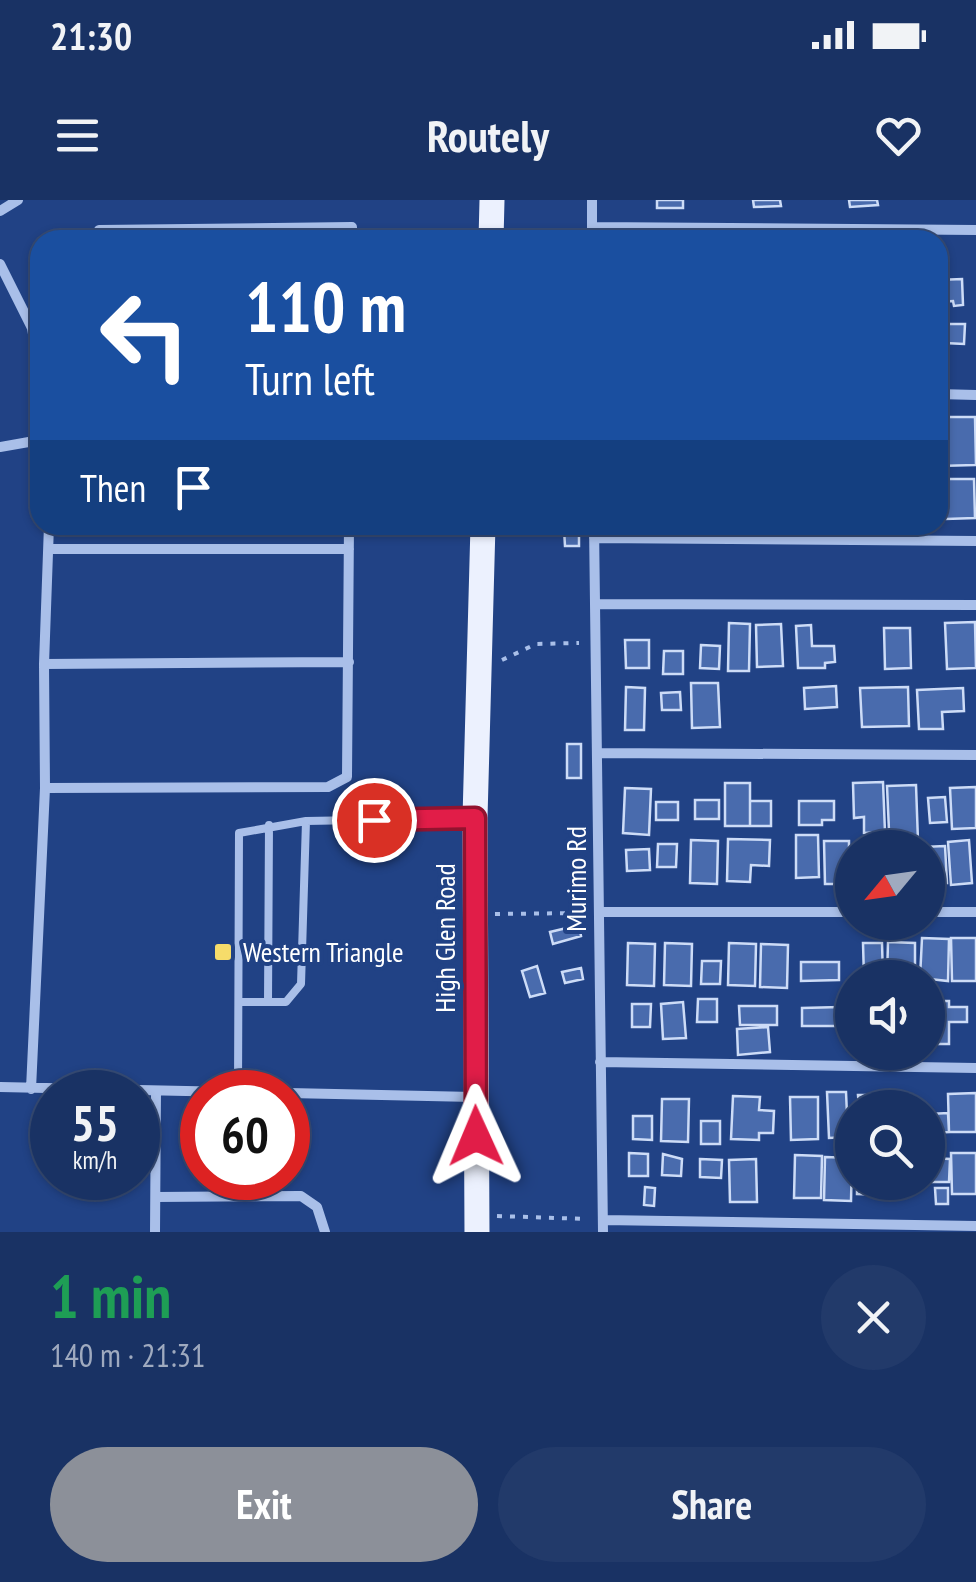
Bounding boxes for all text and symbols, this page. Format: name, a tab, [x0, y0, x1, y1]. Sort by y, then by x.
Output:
text: 21:30	[50, 11, 132, 60]
text: Routely	[427, 106, 549, 164]
icon: menu	[50, 108, 105, 163]
icon: heart	[871, 108, 926, 163]
text: 110 m	[245, 261, 406, 351]
icon: left	[80, 270, 210, 400]
text: Turn left	[245, 349, 375, 407]
icon: arrive	[166, 460, 221, 515]
text: Then	[80, 463, 146, 512]
pin	[332, 778, 417, 863]
icon: arrive	[347, 793, 402, 848]
street label: Murimo Rd	[557, 826, 594, 932]
north arrow	[835, 830, 945, 940]
map controls	[835, 830, 945, 1200]
street label: High Glen Road	[426, 863, 463, 1013]
place label: Western Triangle	[243, 933, 404, 970]
marker: Western Triangle	[212, 941, 234, 963]
button: sound	[835, 960, 945, 1070]
speed limit sign: 60	[180, 1070, 310, 1200]
position arrow	[424, 1084, 528, 1188]
text: 55	[71, 1090, 119, 1155]
button: search	[835, 1090, 945, 1200]
text: km/h	[73, 1144, 117, 1176]
text: 1 min	[50, 1257, 171, 1335]
button: close	[821, 1265, 926, 1370]
text: 140 m · 21:31	[50, 1334, 205, 1376]
button: Exit	[50, 1447, 478, 1562]
button: Share	[498, 1447, 926, 1562]

